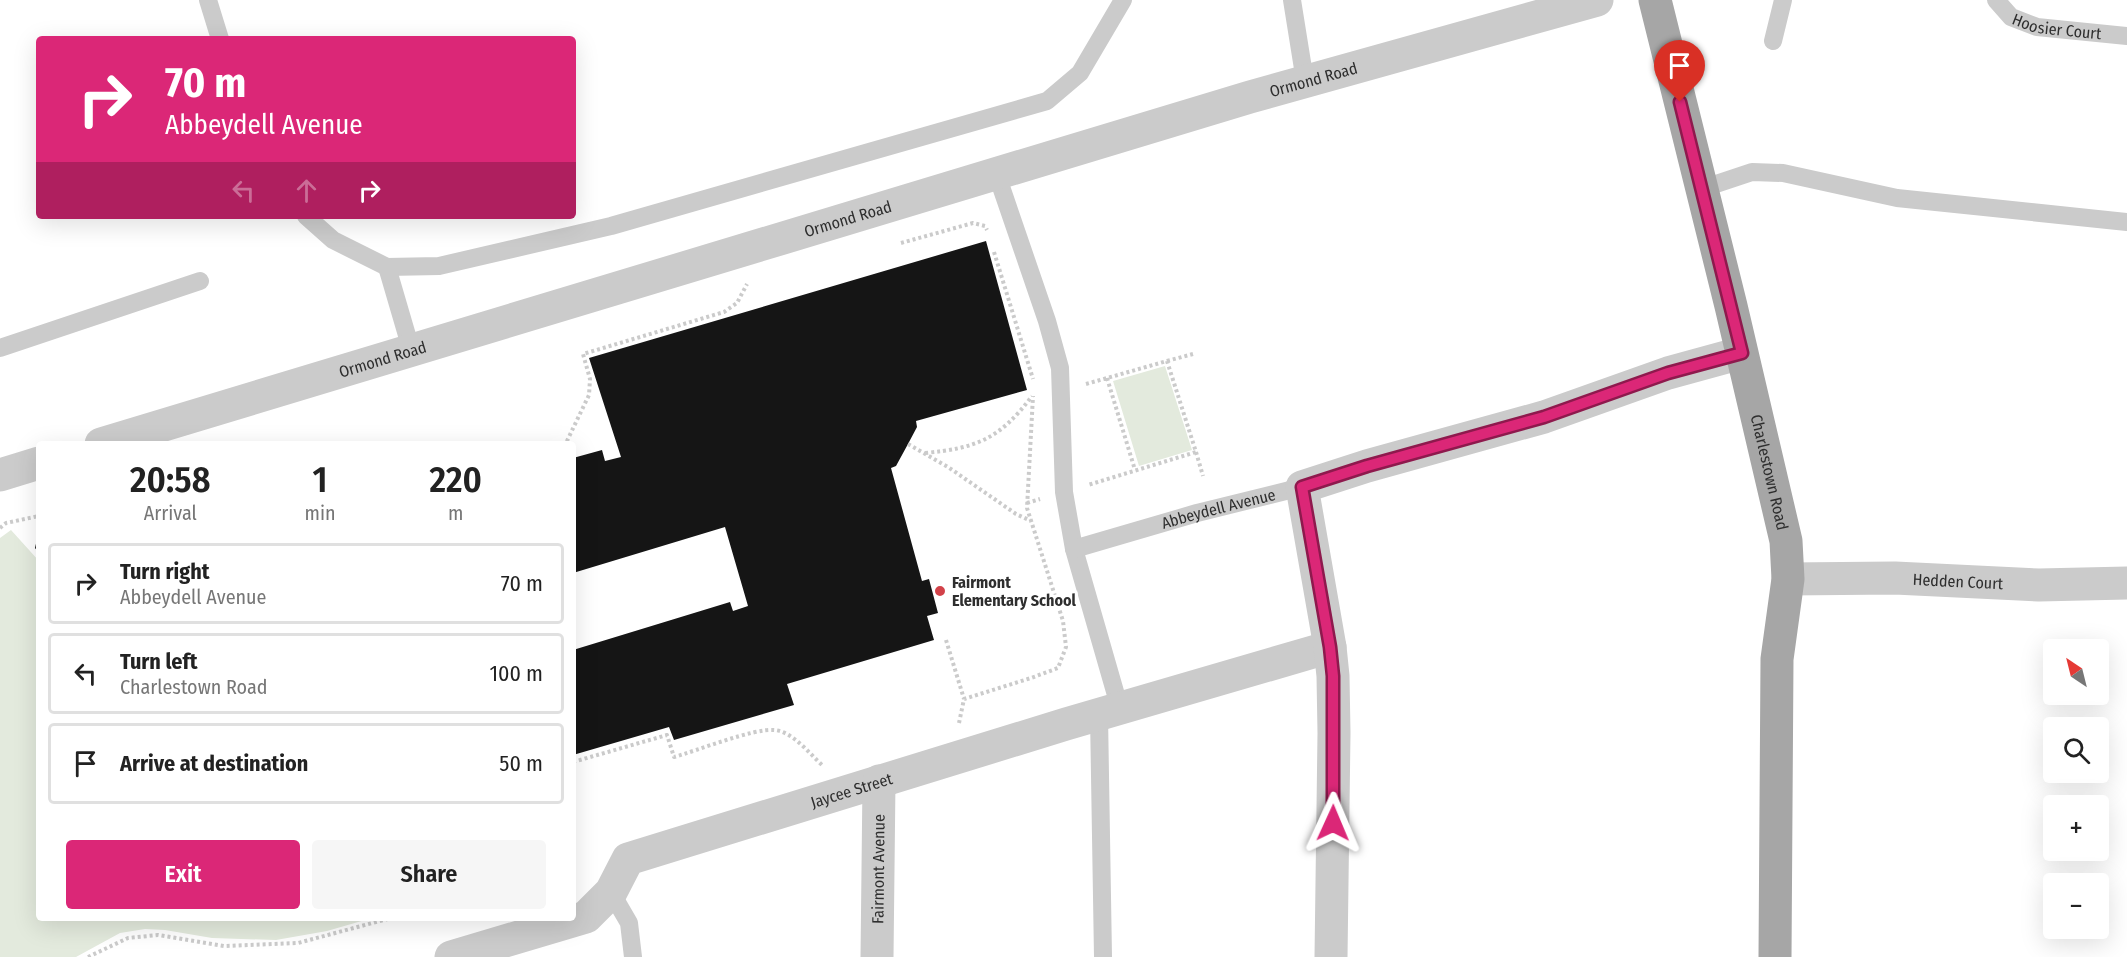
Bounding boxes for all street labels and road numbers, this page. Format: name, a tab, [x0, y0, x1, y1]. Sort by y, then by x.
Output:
street label: Hoosier Court	[2010, 9, 2103, 43]
street label: Ormond Road	[1267, 58, 1359, 101]
street label: Ormond Road	[802, 196, 894, 241]
street label: Ormond Road	[336, 337, 428, 381]
street label: Charlestown Road	[1747, 413, 1793, 532]
street label: Abbeydell Avenue	[1159, 484, 1277, 532]
street label: Hedden Court	[1912, 569, 2004, 593]
street label: Jaycee Street	[808, 768, 895, 812]
street label: Fairmont Avenue	[868, 814, 888, 924]

